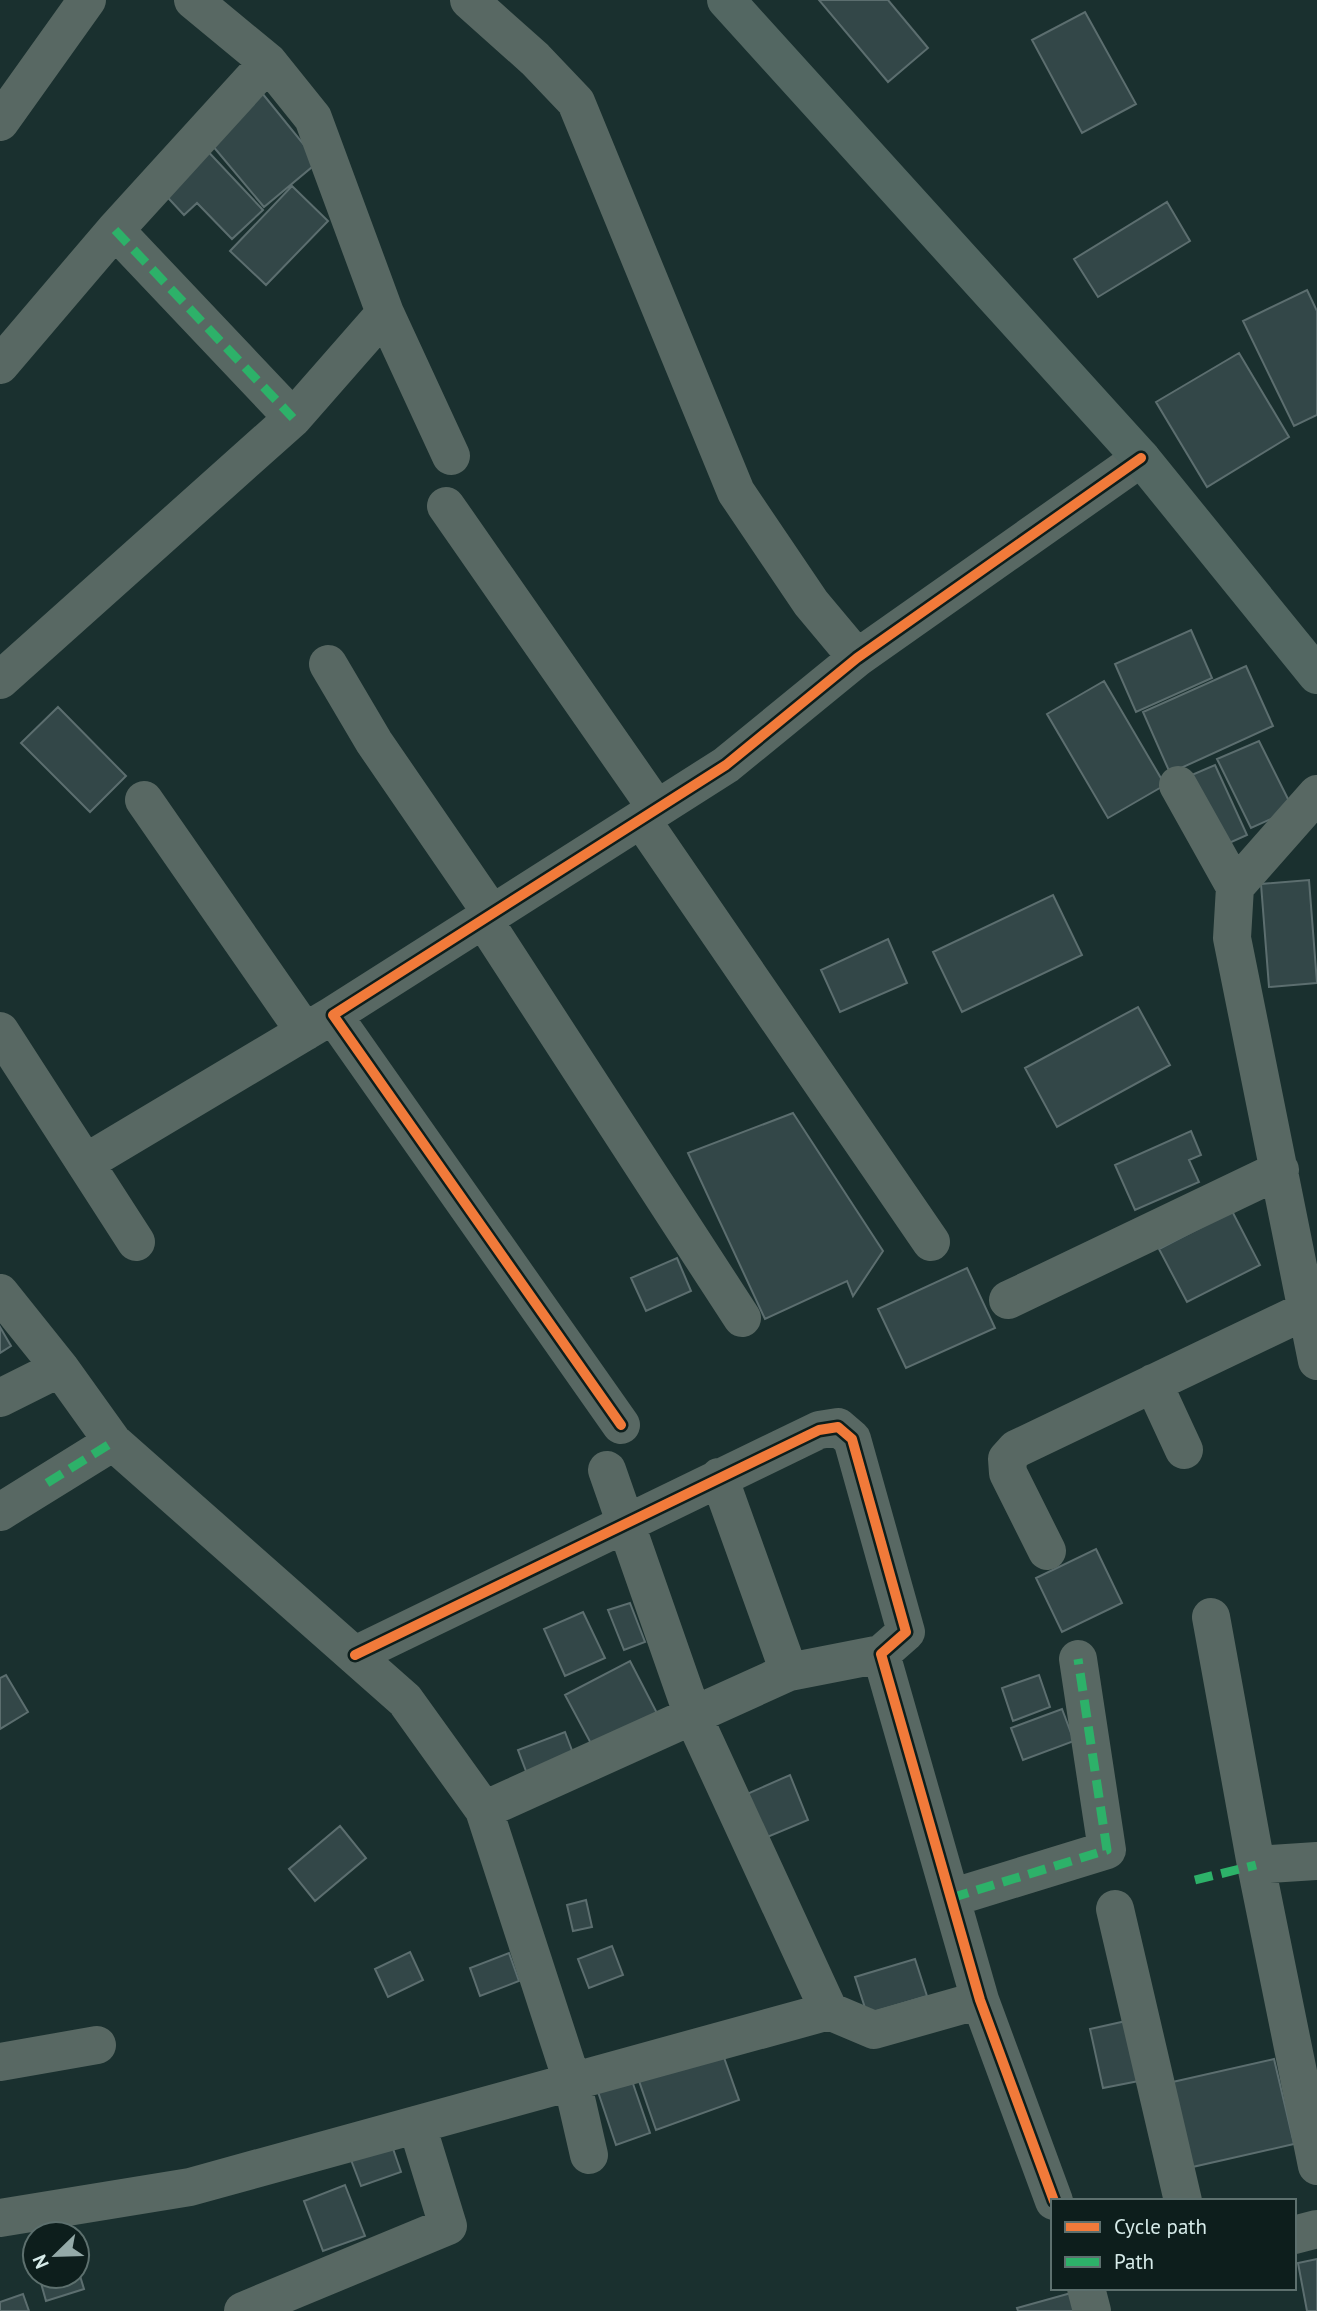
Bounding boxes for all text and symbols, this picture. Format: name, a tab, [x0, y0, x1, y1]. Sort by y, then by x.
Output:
legend	[1051, 2199, 1296, 2290]
text: Cycle path	[1114, 2213, 1207, 2240]
north arrow	[21, 2220, 91, 2290]
text: Path	[1114, 2248, 1154, 2275]
text: N	[27, 2251, 54, 2272]

